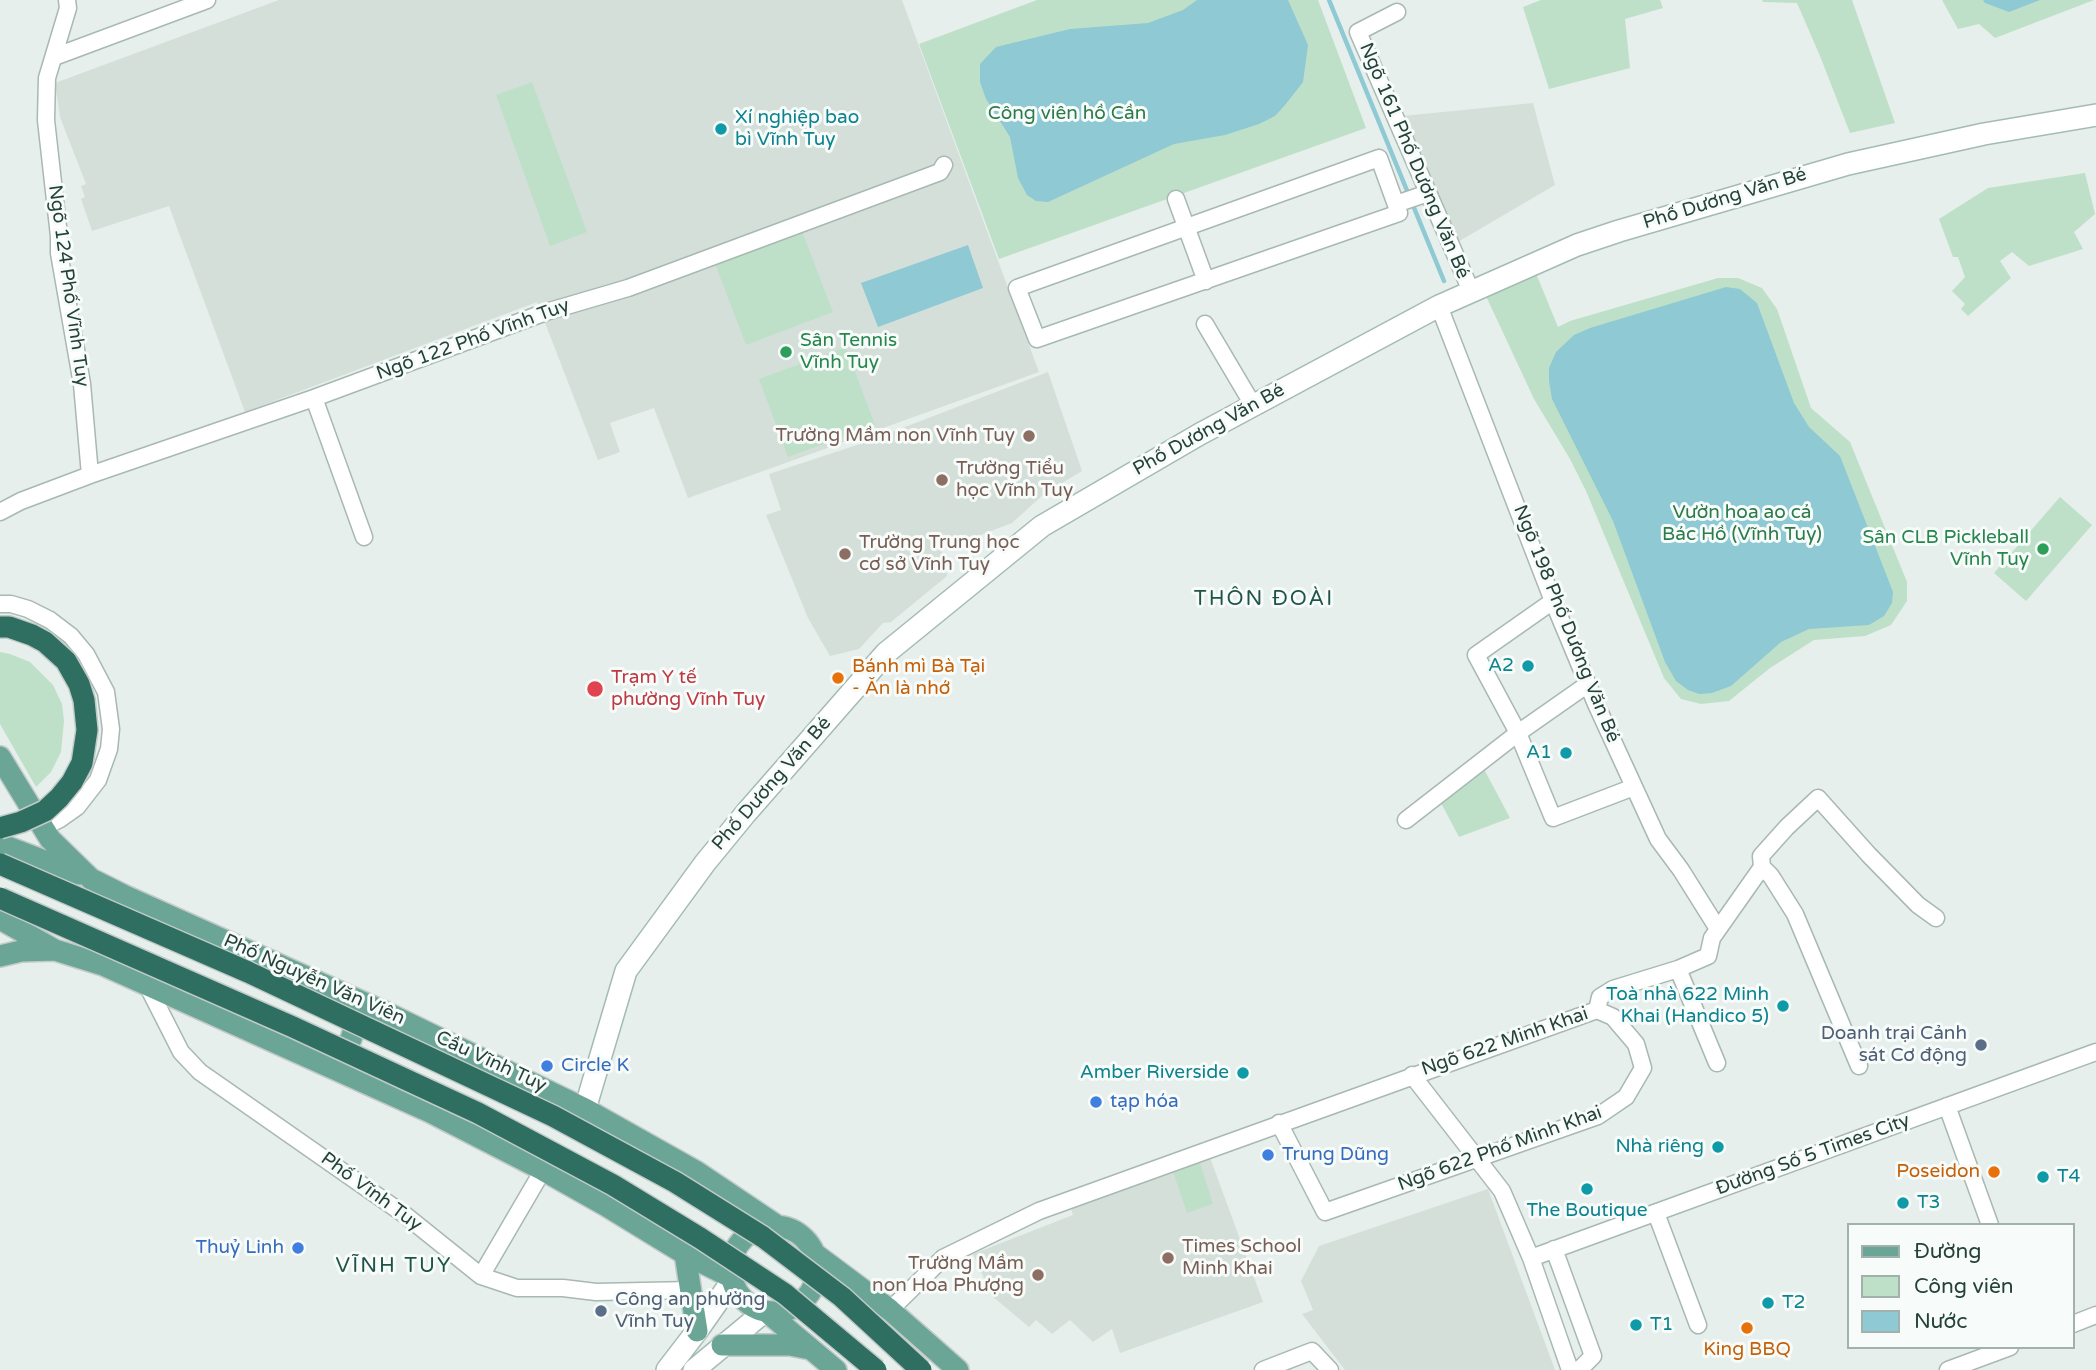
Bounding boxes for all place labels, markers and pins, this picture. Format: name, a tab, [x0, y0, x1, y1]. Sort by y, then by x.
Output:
place label: Xí nghiệp bao bì Vĩnh Tuy	[735, 107, 859, 151]
marker: Xí nghiệp bao bì Vĩnh Tuy	[713, 121, 729, 137]
place label: Sân Tennis Vĩnh Tuy	[800, 330, 897, 374]
marker: Sân Tennis Vĩnh Tuy	[778, 344, 794, 360]
place label: Trường Mầm non Vĩnh Tuy	[776, 425, 1015, 447]
marker: Trường Mầm non Vĩnh Tuy	[1021, 428, 1037, 444]
place label: Trường Tiểu học Vĩnh Tuy	[956, 458, 1073, 502]
marker: Trường Tiểu học Vĩnh Tuy	[934, 472, 950, 488]
place label: Sân CLB Pickleball Vĩnh Tuy	[1862, 527, 2029, 571]
place label: Trường Trung học cơ sở Vĩnh Tuy	[859, 532, 1020, 576]
marker: Sân CLB Pickleball Vĩnh Tuy	[2035, 541, 2051, 557]
marker: Trường Trung học cơ sở Vĩnh Tuy	[837, 546, 853, 562]
place label: A2	[1488, 655, 1514, 677]
place label: Bánh mì Bà Tại - Ăn là nhớ	[852, 656, 985, 700]
marker: A2	[1520, 658, 1536, 674]
place label: Trạm Y tế phường Vĩnh Tuy	[611, 667, 765, 711]
marker: Bánh mì Bà Tại - Ăn là nhớ	[830, 670, 846, 686]
marker: Trạm Y tế phường Vĩnh Tuy	[585, 679, 605, 699]
place label: A1	[1526, 742, 1552, 764]
marker: A1	[1558, 745, 1574, 761]
place label: Toà nhà 622 Minh Khai (Handico 5)	[1606, 984, 1769, 1028]
marker: Toà nhà 622 Minh Khai (Handico 5)	[1775, 998, 1791, 1014]
place label: Doanh trại Cảnh sát Cơ động	[1821, 1023, 1967, 1067]
marker: Doanh trại Cảnh sát Cơ động	[1973, 1037, 1989, 1053]
place label: Circle K	[561, 1055, 629, 1077]
marker: Circle K	[539, 1058, 555, 1074]
place label: Amber Riverside	[1080, 1062, 1229, 1084]
marker: Amber Riverside	[1235, 1065, 1251, 1081]
place label: tạp hóa	[1110, 1091, 1179, 1113]
marker: tạp hóa	[1088, 1094, 1104, 1110]
place label: Nhà riêng	[1615, 1136, 1704, 1158]
marker: Nhà riêng	[1710, 1139, 1726, 1155]
place label: Trung Dũng	[1282, 1144, 1389, 1166]
marker: Trung Dũng	[1260, 1147, 1276, 1163]
place label: Poseidon	[1896, 1161, 1980, 1183]
marker: Poseidon	[1986, 1164, 2002, 1180]
place label: T4	[2057, 1166, 2081, 1188]
marker: T4	[2035, 1169, 2051, 1185]
marker: The Boutique	[1579, 1181, 1595, 1197]
place label: T3	[1917, 1192, 1941, 1214]
marker: T3	[1895, 1195, 1911, 1211]
place label: The Boutique	[1526, 1200, 1648, 1222]
place label: Times School Minh Khai	[1182, 1236, 1302, 1280]
place label: Thuỷ Linh	[196, 1237, 284, 1259]
marker: Thuỷ Linh	[290, 1240, 306, 1256]
marker: Times School Minh Khai	[1160, 1250, 1176, 1266]
place label: Trường Mầm non Hoa Phượng	[872, 1253, 1024, 1297]
marker: Trường Mầm non Hoa Phượng	[1030, 1267, 1046, 1283]
place label: Công an phường Vĩnh Tuy	[615, 1289, 765, 1333]
place label: T2	[1782, 1292, 1806, 1314]
marker: T2	[1760, 1295, 1776, 1311]
marker: Công an phường Vĩnh Tuy	[593, 1303, 609, 1319]
place label: T1	[1650, 1314, 1674, 1336]
marker: T1	[1628, 1317, 1644, 1333]
marker: King BBQ	[1739, 1320, 1755, 1336]
place label: King BBQ	[1703, 1339, 1791, 1361]

